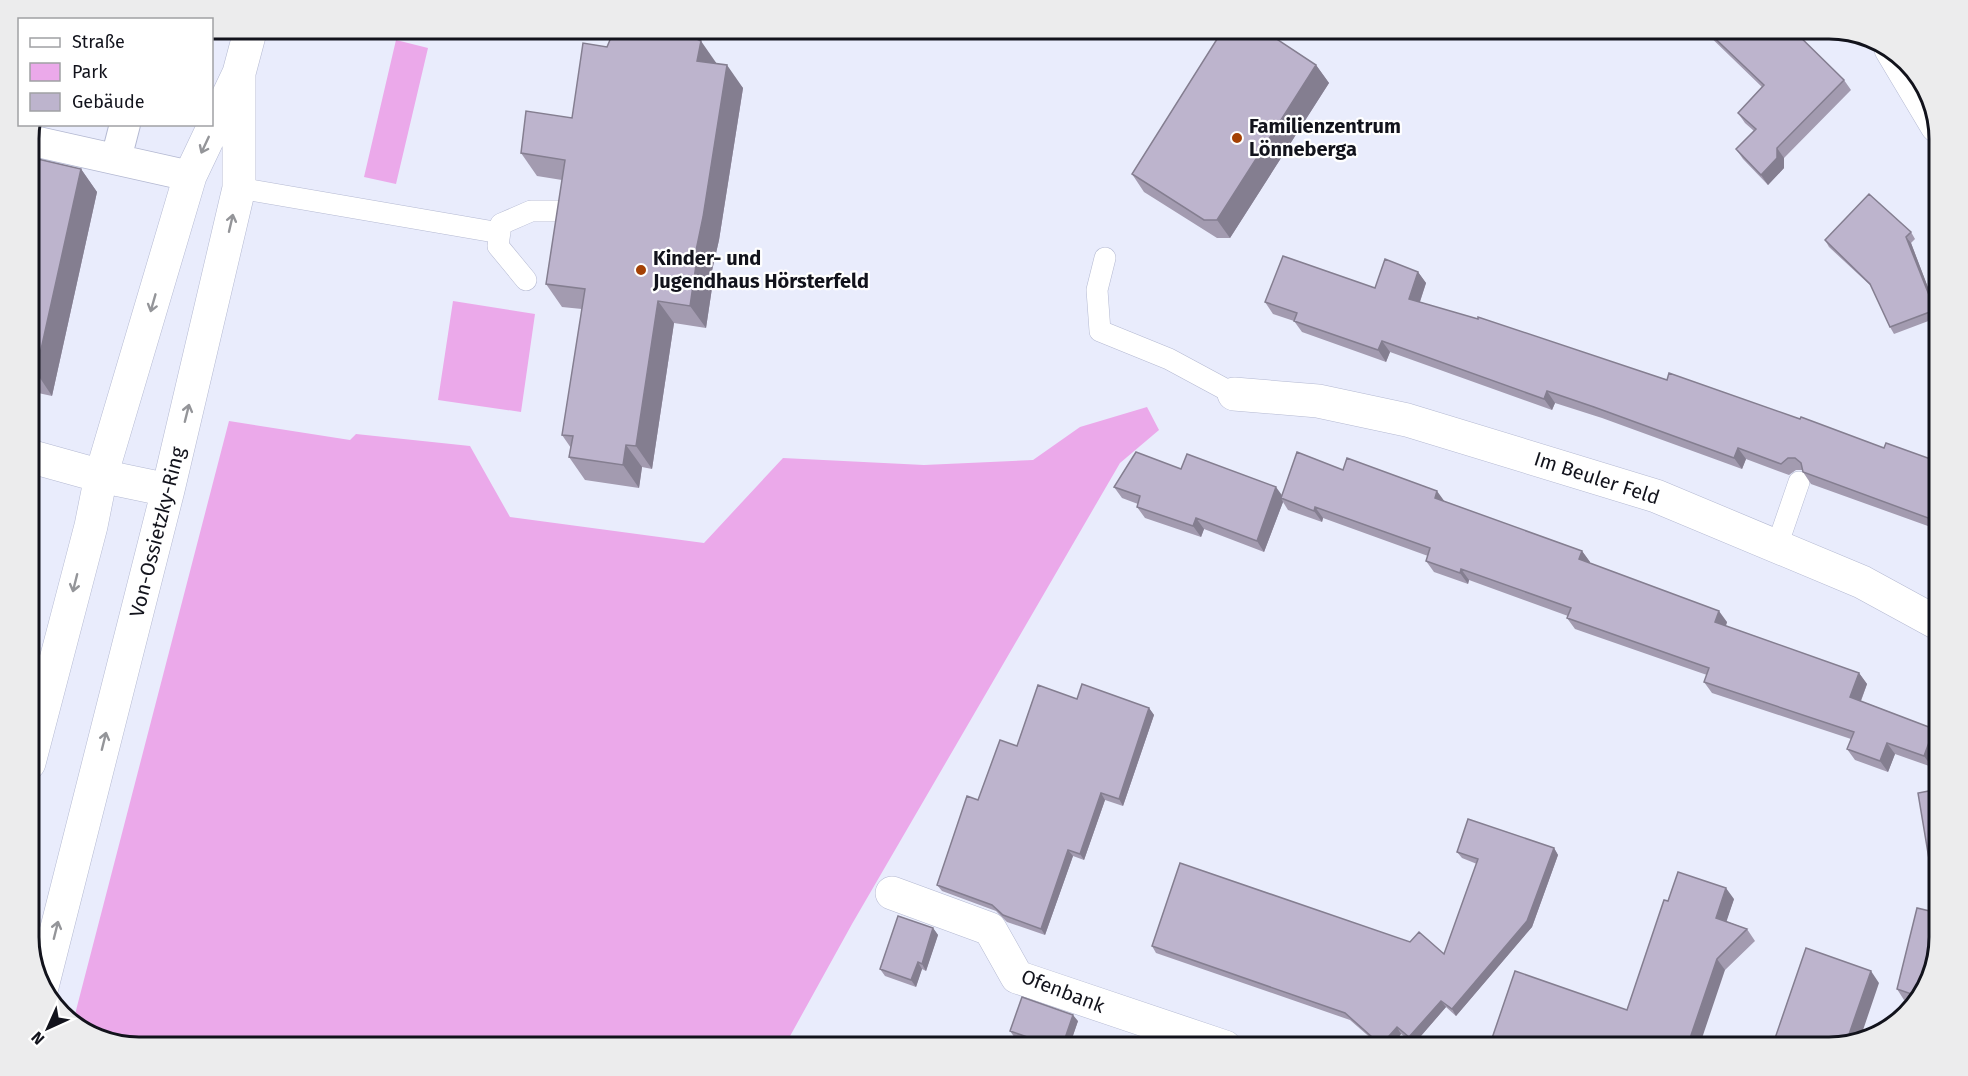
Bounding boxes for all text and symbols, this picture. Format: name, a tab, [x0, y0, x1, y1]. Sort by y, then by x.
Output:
legend	[18, 18, 213, 126]
text: Straße	[72, 31, 125, 53]
text: Park	[72, 61, 108, 83]
text: Gebäude	[72, 91, 145, 113]
place label: Familienzentrum Lönneberga	[1249, 114, 1401, 161]
marker: Familienzentrum Lönneberga	[1230, 131, 1244, 145]
one-way arrow	[199, 136, 210, 154]
one-way arrow	[226, 214, 238, 233]
place label: Kinder- und Jugendhaus Hörsterfeld	[652, 246, 869, 293]
marker: Kinder- und Jugendhaus Hörsterfeld	[634, 263, 648, 277]
one-way arrow	[147, 293, 158, 312]
one-way arrow	[181, 403, 193, 422]
street label: Von-Ossietzky-Ring	[124, 444, 190, 620]
street label: Im Beuler Feld	[1531, 446, 1663, 510]
one-way arrow	[68, 573, 80, 592]
one-way arrow	[99, 732, 111, 751]
one-way arrow	[51, 921, 63, 940]
street label: Ofenbank	[1018, 964, 1109, 1018]
north arrow	[18, 998, 78, 1058]
text: N	[27, 1028, 48, 1049]

